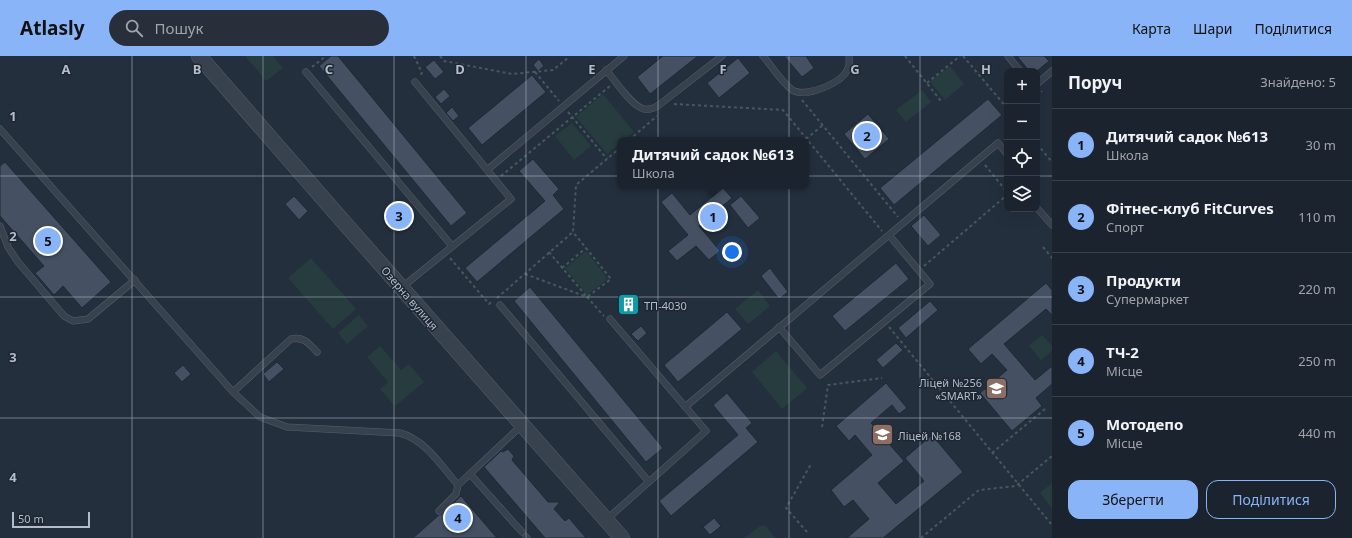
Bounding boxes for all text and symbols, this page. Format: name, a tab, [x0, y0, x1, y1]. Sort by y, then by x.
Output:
search box	[109, 10, 389, 46]
text: Atlasly	[20, 15, 85, 41]
icon: search	[123, 17, 145, 39]
text: Пошук	[155, 18, 203, 38]
text: Карта	[1132, 19, 1171, 38]
text: Шари	[1193, 19, 1232, 38]
text: Поділитися	[1254, 19, 1332, 38]
text: A	[62, 60, 71, 78]
text: B	[193, 60, 201, 78]
text: C	[325, 60, 333, 78]
text: D	[455, 60, 465, 78]
text: E	[588, 60, 596, 78]
text: F	[719, 60, 727, 78]
text: G	[850, 60, 860, 78]
text: H	[981, 60, 991, 78]
map controls	[1004, 68, 1040, 212]
button: +	[1004, 68, 1040, 104]
text: Поруч	[1068, 71, 1122, 94]
text: Знайдено: 5	[1260, 73, 1336, 91]
button: −	[1004, 104, 1040, 140]
text: 1	[9, 107, 17, 125]
pin: 2	[854, 121, 880, 151]
text: Дитячий садок №613	[1106, 126, 1268, 146]
text: 1	[1077, 136, 1085, 154]
text: 30 m	[1306, 136, 1336, 154]
popup	[617, 137, 809, 189]
button: locate	[1004, 140, 1040, 176]
text: Дитячий садок №613	[632, 144, 794, 164]
text: Школа	[1106, 146, 1149, 164]
text: Школа	[632, 164, 675, 182]
button: layers	[1004, 176, 1040, 212]
text: Фітнес-клуб FitCurves	[1106, 198, 1274, 218]
pin: 3	[386, 201, 412, 231]
pin: 1	[700, 202, 726, 232]
text: 2	[1077, 208, 1085, 226]
text: 110 m	[1298, 208, 1336, 226]
text: Спорт	[1106, 218, 1144, 236]
pin: 5	[35, 226, 61, 256]
text: 2	[9, 227, 17, 245]
your location	[722, 242, 742, 262]
street label: Озерна вулиця	[378, 263, 442, 333]
text: Продукти	[1106, 270, 1181, 290]
text: 3	[1077, 280, 1085, 298]
text: 220 m	[1298, 280, 1336, 298]
text: Супермаркет	[1106, 290, 1189, 308]
building icon: ТП-4030	[616, 292, 642, 318]
place label: ТП-4030	[644, 298, 687, 313]
text: ТЧ-2	[1106, 342, 1139, 362]
text: 3	[9, 348, 17, 366]
text: 4	[1077, 352, 1085, 370]
text: 250 m	[1298, 352, 1336, 370]
text: Місце	[1106, 362, 1143, 380]
place label: Ліцей №256 «SMART»	[919, 375, 982, 403]
school or university icon: Ліцей №256 «SMART»	[984, 375, 1010, 401]
text: Мотодепо	[1106, 414, 1183, 434]
school or university icon: Ліцей №168	[870, 422, 896, 448]
text: 5	[1077, 424, 1085, 442]
text: 440 m	[1298, 424, 1336, 442]
place label: Ліцей №168	[898, 428, 961, 443]
text: Місце	[1106, 434, 1143, 452]
text: 4	[9, 468, 17, 486]
button: Зберегти	[1068, 480, 1198, 519]
button: Поділитися	[1206, 480, 1336, 519]
pin: 4	[445, 503, 471, 533]
scale bar	[12, 510, 90, 529]
text: 50 m	[18, 511, 44, 526]

